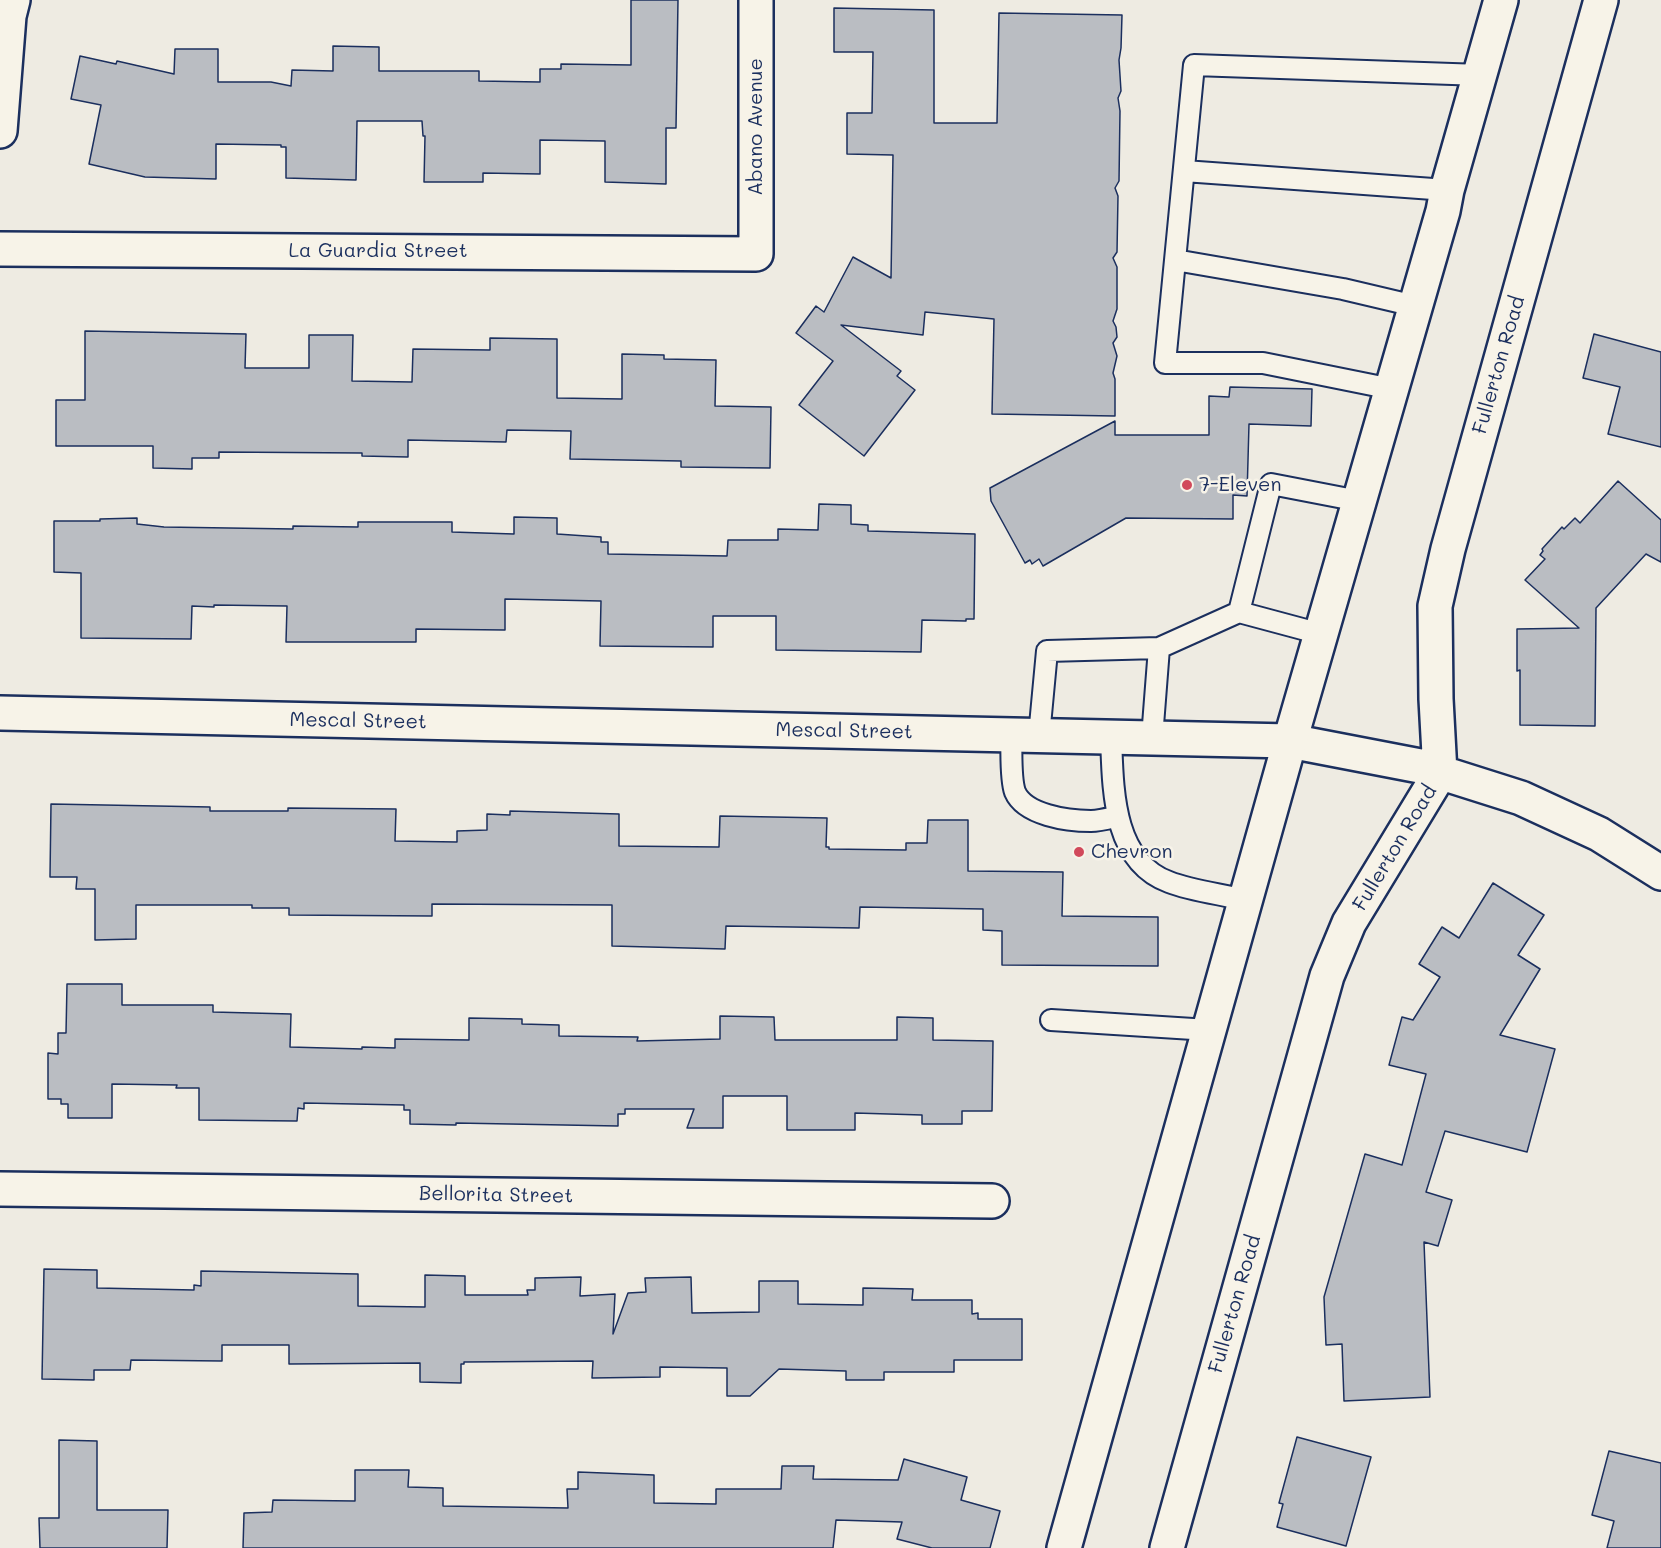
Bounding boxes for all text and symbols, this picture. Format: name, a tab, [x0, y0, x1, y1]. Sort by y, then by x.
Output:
street label: Abano Avenue	[744, 58, 768, 196]
street label: La Guardia Street	[289, 239, 467, 263]
street label: Fullerton Road	[1468, 293, 1530, 437]
place label: 7-Eleven	[1199, 473, 1281, 497]
marker: 7-Eleven	[1180, 478, 1194, 492]
street label: Mescal Street	[289, 708, 427, 734]
street label: Mescal Street	[775, 718, 913, 744]
street label: Fullerton Road	[1348, 781, 1442, 915]
place label: Chevron	[1091, 840, 1172, 864]
marker: Chevron	[1072, 845, 1086, 859]
street label: Bellorita Street	[419, 1182, 573, 1208]
street label: Fullerton Road	[1204, 1232, 1266, 1376]

